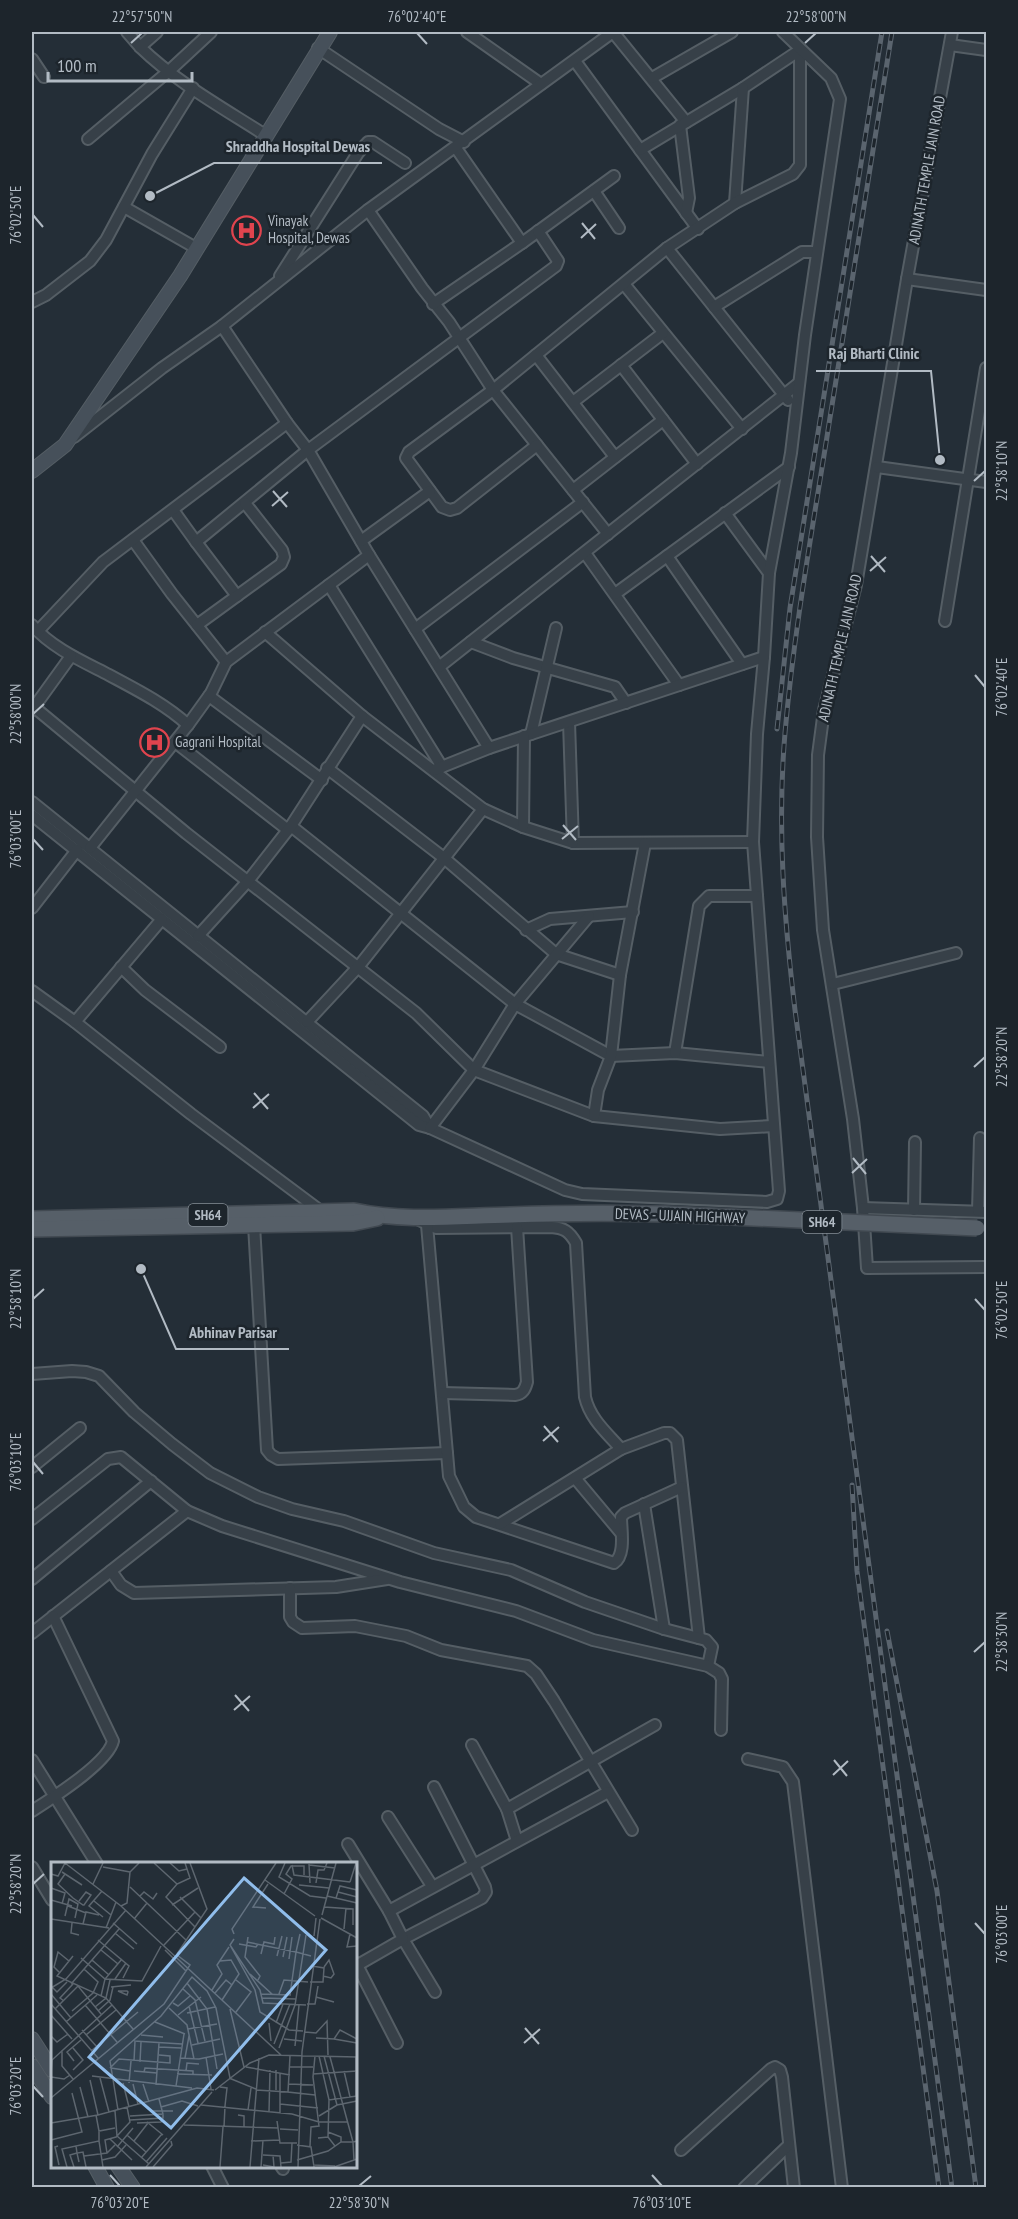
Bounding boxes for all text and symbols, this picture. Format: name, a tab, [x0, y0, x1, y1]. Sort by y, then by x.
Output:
text: 22°57'50"N	[112, 7, 172, 26]
text: 76°02'40"E	[387, 7, 447, 26]
text: 22°58'00"N	[786, 7, 846, 26]
scale bar	[48, 45, 192, 83]
text: 100 m	[57, 54, 97, 77]
street label: ADINATH TEMPLE JAIN ROAD	[904, 94, 949, 246]
callout: Shraddha Hospital Dewas	[214, 129, 382, 163]
text: Shraddha Hospital Dewas	[226, 136, 371, 156]
text: 76°02'50"E	[6, 185, 25, 245]
place label: Vinayak Hospital, Dewas	[267, 211, 350, 247]
hospital icon: Vinayak Hospital, Dewas	[231, 214, 263, 246]
callout: Raj Bharti Clinic	[816, 337, 931, 371]
text: Raj Bharti Clinic	[829, 343, 920, 363]
text: 22°58'10"N	[992, 441, 1011, 501]
street label: ADINATH TEMPLE JAIN ROAD	[813, 572, 866, 723]
text: 76°02'40"E	[992, 657, 1011, 717]
text: 22°58'00"N	[6, 684, 25, 744]
hospital icon: Gagrani Hospital	[138, 726, 170, 758]
place label: Gagrani Hospital	[175, 732, 261, 751]
text: 76°03'00"E	[6, 809, 25, 869]
text: 22°58'20"N	[992, 1027, 1011, 1087]
road number: SH64	[188, 1204, 228, 1226]
street label: DEVAS - UJJAIN HIGHWAY	[615, 1204, 746, 1227]
road number: SH64	[802, 1211, 842, 1233]
text: 22°58'10"N	[6, 1269, 25, 1329]
text: 76°02'50"E	[992, 1280, 1011, 1340]
callout: Abhinav Parisar	[176, 1315, 289, 1349]
text: Abhinav Parisar	[188, 1322, 277, 1342]
text: 76°03'10"E	[6, 1432, 25, 1492]
text: 22°58'30"N	[992, 1612, 1011, 1672]
text: 22°58'20"N	[6, 1854, 25, 1914]
inset map	[51, 1862, 357, 2168]
text: 76°03'00"E	[992, 1904, 1011, 1964]
text: 76°03'20"E	[6, 2056, 25, 2116]
text: 76°03'20"E	[90, 2193, 150, 2212]
text: 22°58'30"N	[329, 2193, 389, 2212]
text: 76°03'10"E	[632, 2193, 692, 2212]

